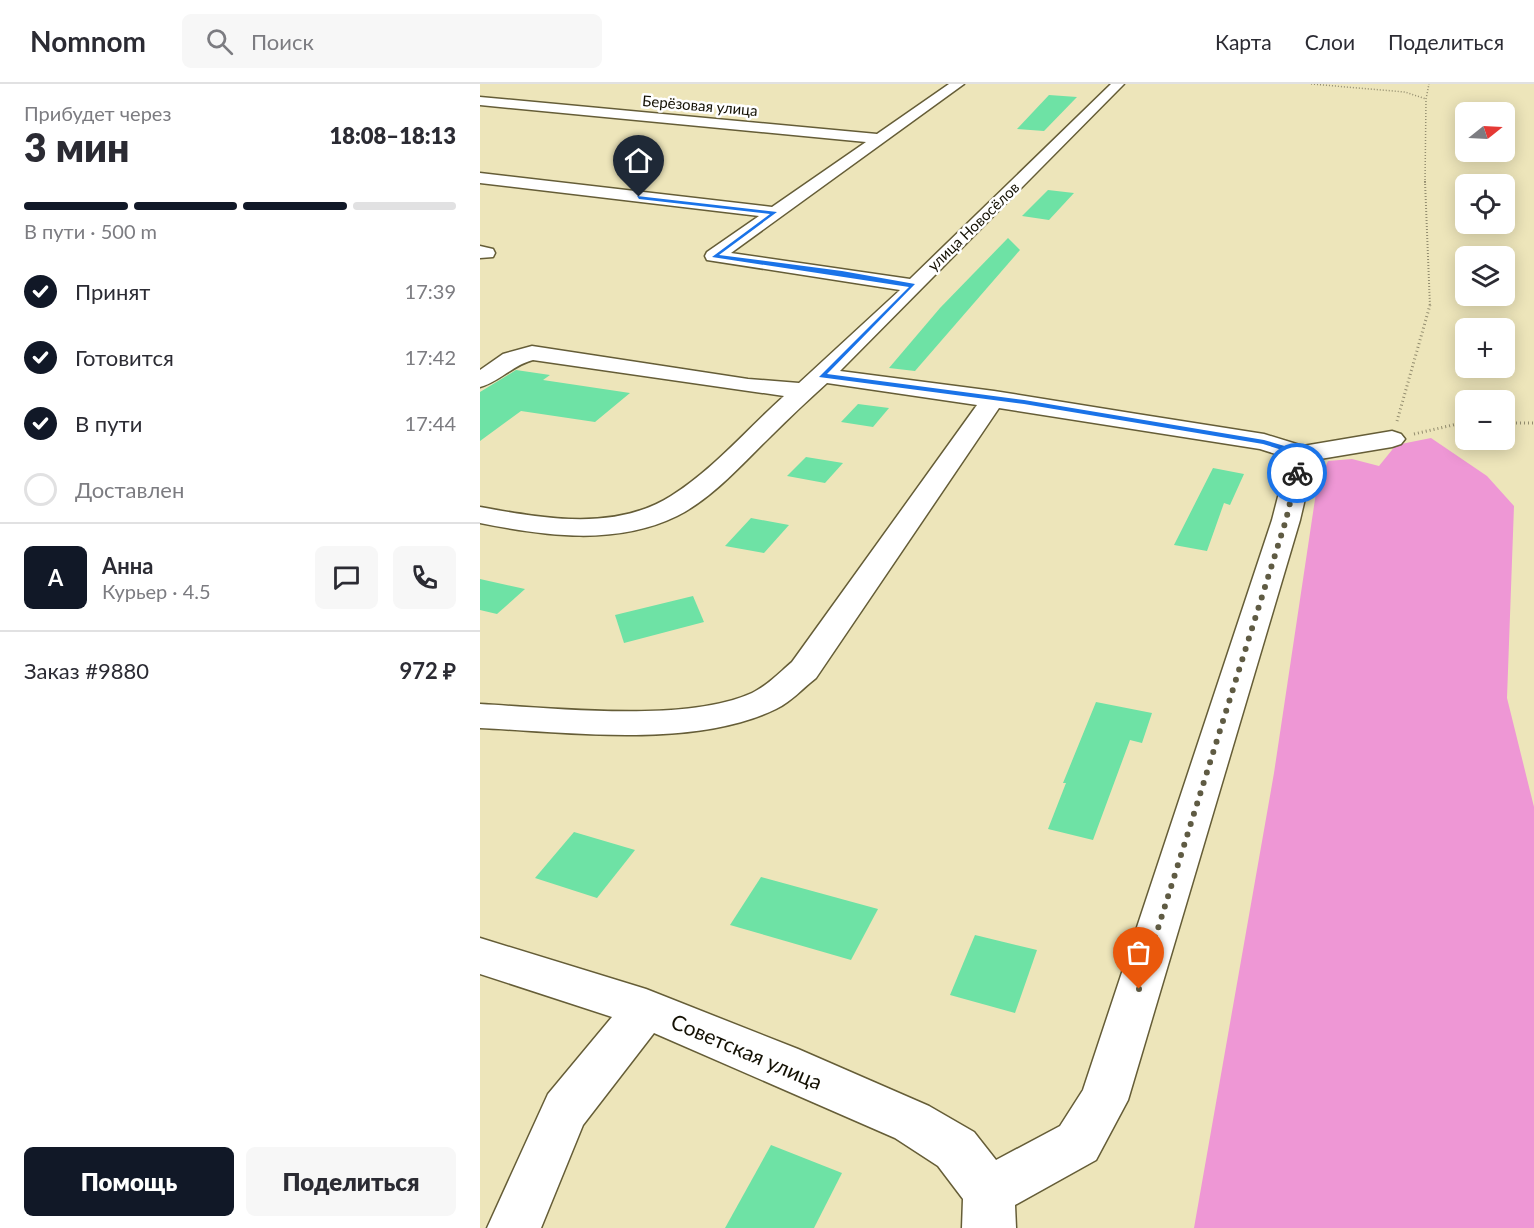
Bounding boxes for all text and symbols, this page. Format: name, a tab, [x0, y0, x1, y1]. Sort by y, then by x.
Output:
search box	[182, 14, 602, 68]
text: Nomnom	[30, 24, 146, 58]
icon: search	[203, 25, 236, 58]
text: Поиск	[251, 28, 314, 55]
text: Карта	[1215, 29, 1272, 54]
text: Слои	[1305, 29, 1355, 54]
text: Поделиться	[1388, 29, 1504, 54]
street label: Берёзовая улица	[642, 91, 758, 119]
text: Прибудет через	[24, 101, 171, 125]
north arrow	[1455, 102, 1515, 162]
map controls	[1455, 102, 1515, 450]
text: 18:08–18:13	[330, 122, 456, 149]
text: 3 мин	[24, 124, 129, 170]
pin	[613, 135, 664, 197]
icon: home	[622, 144, 655, 177]
button: locate	[1455, 174, 1515, 234]
street label: улица Новосёлов	[924, 178, 1022, 274]
text: В пути · 500 m	[24, 219, 157, 243]
button: layers	[1455, 246, 1515, 306]
icon: check	[24, 275, 57, 308]
text: Принят	[75, 278, 150, 305]
text: 17:39	[405, 279, 456, 303]
button: +	[1455, 318, 1515, 378]
icon: check	[24, 341, 57, 374]
text: Готовится	[75, 344, 174, 371]
text: 17:42	[405, 345, 456, 369]
button: −	[1455, 390, 1515, 450]
icon: check	[24, 407, 57, 440]
text: В пути	[75, 410, 142, 437]
text: 17:44	[405, 411, 456, 435]
courier	[1267, 443, 1327, 503]
icon: bike	[1281, 457, 1314, 490]
text: Доставлен	[75, 476, 184, 503]
button: chat	[315, 546, 378, 609]
button: phone	[393, 546, 456, 609]
text: Анна	[102, 552, 153, 579]
text: А	[48, 564, 63, 591]
text: Курьер · 4.5	[102, 579, 211, 603]
text: Заказ #9880	[24, 657, 149, 684]
text: 972 ₽	[400, 657, 456, 684]
pin	[1113, 927, 1164, 989]
icon: bag	[1122, 936, 1155, 969]
street label: Советская улица	[668, 1008, 826, 1094]
button: Помощь	[24, 1147, 234, 1216]
button: Поделиться	[246, 1147, 456, 1216]

